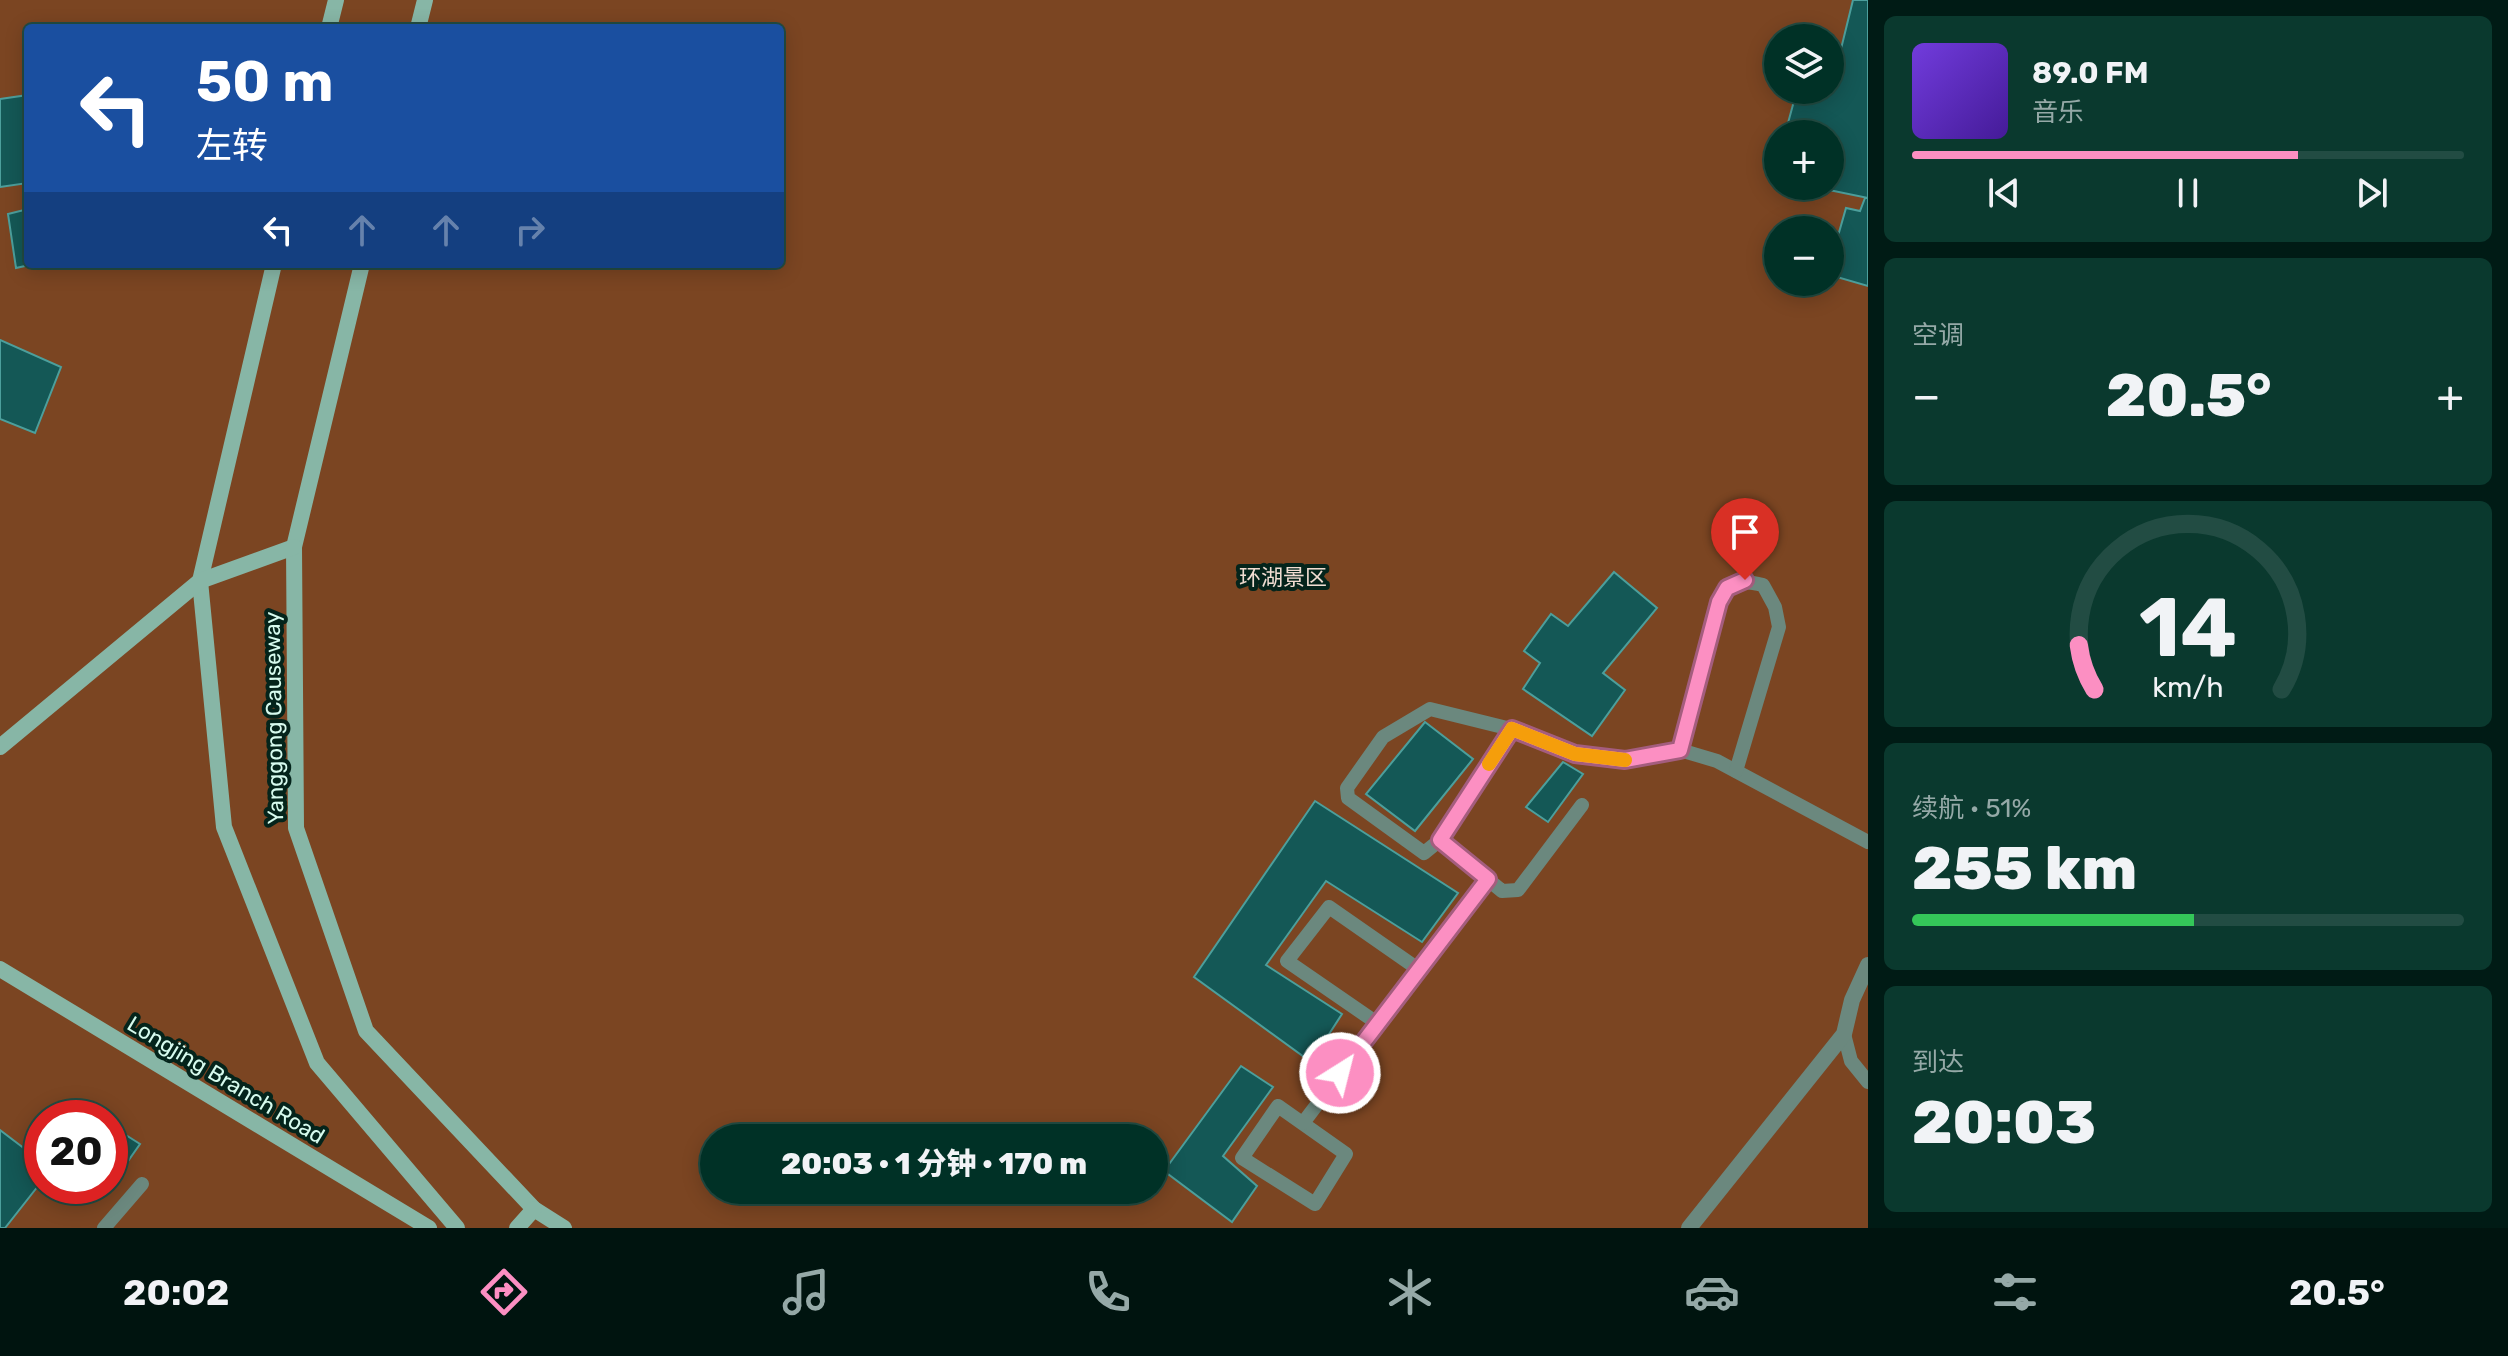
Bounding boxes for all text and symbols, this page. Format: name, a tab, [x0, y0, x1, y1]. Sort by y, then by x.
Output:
map controls	[1764, 24, 1844, 296]
button: layers	[1764, 24, 1844, 104]
text: 50 m	[196, 49, 333, 115]
text: 89.0 FM	[2032, 55, 2148, 91]
icon: left	[64, 56, 168, 160]
text: 音乐	[2032, 97, 2084, 128]
button: +	[1764, 120, 1844, 200]
text: 左转	[196, 124, 268, 167]
icon: previous	[1982, 171, 2026, 215]
icon: pause	[2166, 171, 2210, 215]
icon: next	[2350, 171, 2394, 215]
icon: left	[256, 208, 300, 252]
icon: ahead	[340, 208, 384, 252]
icon: ahead	[424, 208, 468, 252]
icon: right	[508, 208, 552, 252]
button: −	[1764, 216, 1844, 296]
text: 空调	[1912, 320, 1964, 351]
text: 20.5°	[2106, 360, 2271, 431]
text: −	[1912, 370, 1941, 422]
text: +	[2437, 370, 2464, 422]
pin	[1711, 498, 1779, 580]
icon: arrive	[1723, 510, 1767, 554]
park label: 环湖景区	[1239, 564, 1327, 591]
text: 14	[2139, 578, 2237, 677]
street label: Yanggong Causeway	[259, 611, 289, 825]
text: km/h	[2152, 670, 2224, 704]
text: 续航 · 51%	[1912, 793, 2031, 824]
text: 255 km	[1912, 833, 2137, 904]
street label: Longjing Branch Road	[122, 1010, 330, 1150]
position arrow	[1298, 1031, 1382, 1115]
text: 到达	[1912, 1047, 1964, 1078]
text: 20:03	[1912, 1087, 2096, 1158]
speed limit sign: 20	[24, 1100, 128, 1204]
text: 20:03 · 1 分钟 · 170 m	[781, 1146, 1087, 1182]
icon: directions	[476, 1264, 532, 1320]
icon: music	[778, 1264, 834, 1320]
icon: phone	[1080, 1264, 1136, 1320]
icon: climate	[1382, 1264, 1438, 1320]
icon: car	[1684, 1264, 1740, 1320]
icon: filters	[1987, 1264, 2043, 1320]
text: 20:02	[123, 1271, 229, 1314]
text: 20.5°	[2289, 1271, 2385, 1314]

